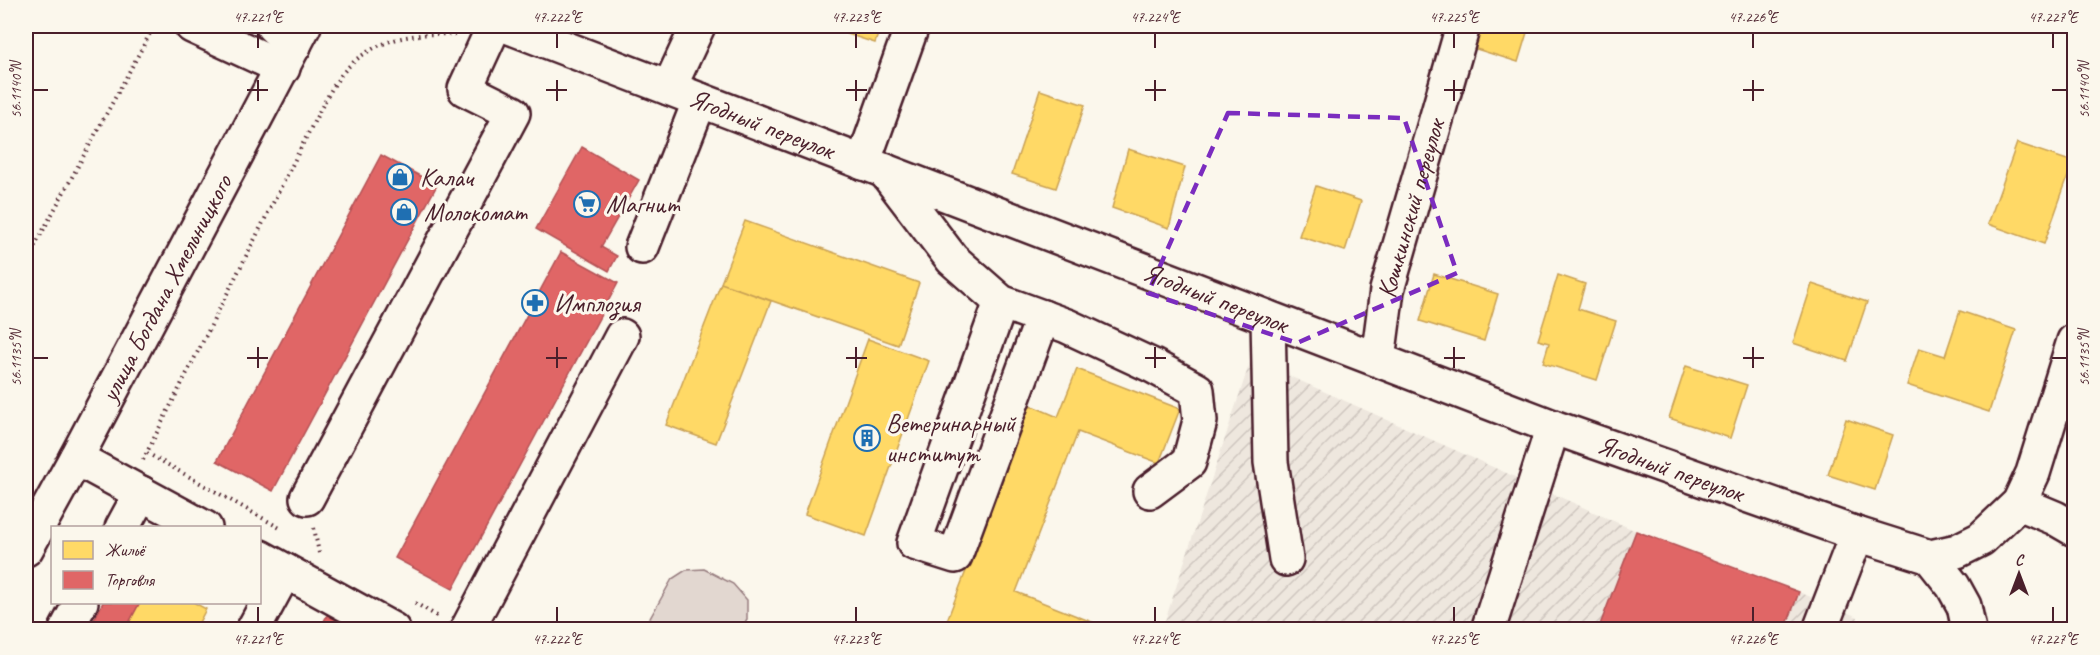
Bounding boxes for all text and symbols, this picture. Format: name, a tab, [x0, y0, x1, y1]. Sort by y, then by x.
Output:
text: 47.221°E	[234, 8, 285, 27]
text: 47.222°E	[533, 8, 584, 27]
text: 47.223°E	[832, 8, 883, 27]
text: 47.224°E	[1131, 8, 1182, 27]
text: 47.225°E	[1430, 8, 1481, 27]
text: 47.226°E	[1729, 8, 1780, 27]
text: 47.227°E	[2029, 8, 2080, 27]
text: 56.1140°N	[7, 59, 26, 118]
text: 56.1140°N	[2075, 59, 2094, 118]
street label: Ягодный переулок	[685, 82, 841, 168]
street label: Кошкинский переулок	[1370, 113, 1453, 300]
place label: Калач	[420, 161, 475, 194]
shop icon: Калач	[385, 162, 415, 192]
street label: улица Богдана Хмельницкого	[92, 168, 240, 409]
place label: Магнит	[606, 188, 681, 221]
supermarket icon: Магнит	[572, 189, 602, 219]
place label: Молокомат	[424, 196, 528, 229]
shop icon: Молокомат	[389, 197, 419, 227]
street label: Ягодный переулок	[1139, 256, 1295, 342]
place label: Имплозия	[554, 287, 642, 321]
pharmacy icon: Имплозия	[520, 288, 550, 318]
text: 56.1135°N	[7, 327, 26, 386]
text: 56.1135°N	[2075, 327, 2094, 386]
place label: Ветеринарный институт	[886, 407, 1018, 470]
building icon: Ветеринарный институт	[852, 423, 882, 453]
street label: Ягодный переулок	[1593, 428, 1750, 511]
legend	[51, 526, 261, 604]
text: Жильё	[105, 539, 147, 561]
north arrow	[1989, 544, 2049, 604]
text: С	[2015, 550, 2025, 570]
text: Торговля	[105, 569, 156, 591]
text: 47.221°E	[234, 630, 285, 649]
text: 47.222°E	[533, 630, 584, 649]
text: 47.223°E	[832, 630, 883, 649]
text: 47.224°E	[1131, 630, 1182, 649]
text: 47.225°E	[1430, 630, 1481, 649]
text: 47.226°E	[1729, 630, 1780, 649]
text: 47.227°E	[2029, 630, 2080, 649]

